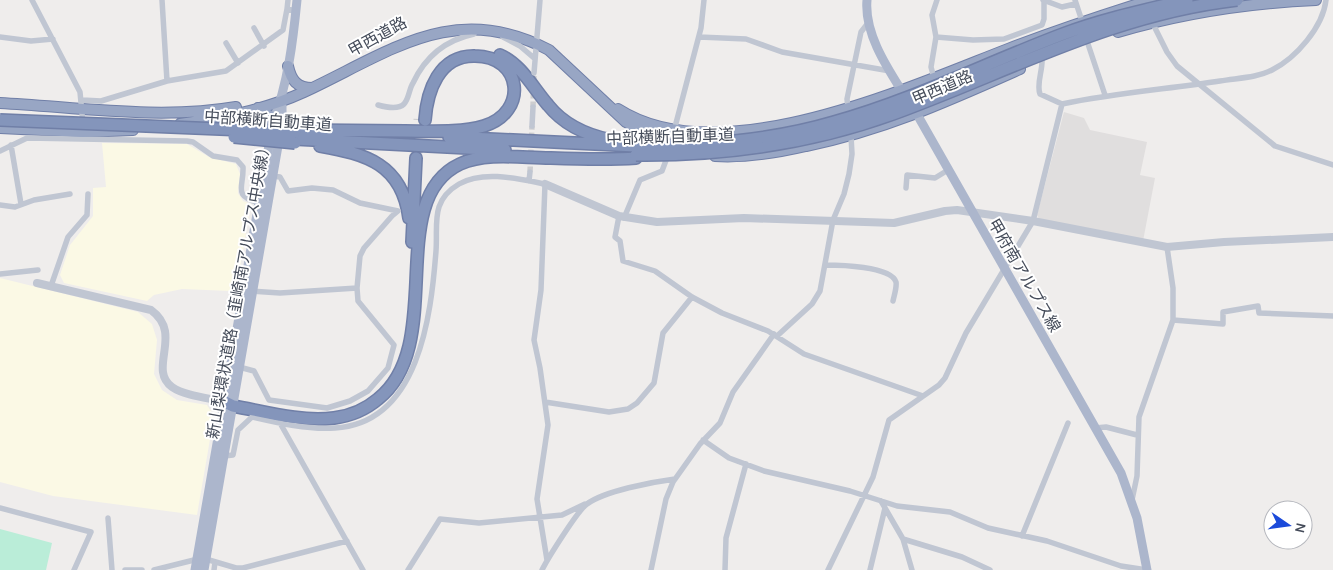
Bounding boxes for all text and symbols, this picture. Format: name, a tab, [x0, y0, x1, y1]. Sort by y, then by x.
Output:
street label: 甲西道路	[345, 13, 410, 60]
street label: 甲西道路	[909, 66, 975, 109]
street label: 中部横断自動車道	[203, 107, 332, 134]
street label: 中部横断自動車道	[606, 125, 734, 148]
street label: 新山梨環状道路（韮崎南アルプス中央線）	[203, 138, 274, 440]
street label: 甲府南アルプス線	[984, 215, 1065, 335]
north arrow	[1263, 500, 1313, 550]
text: N	[1291, 521, 1310, 535]

